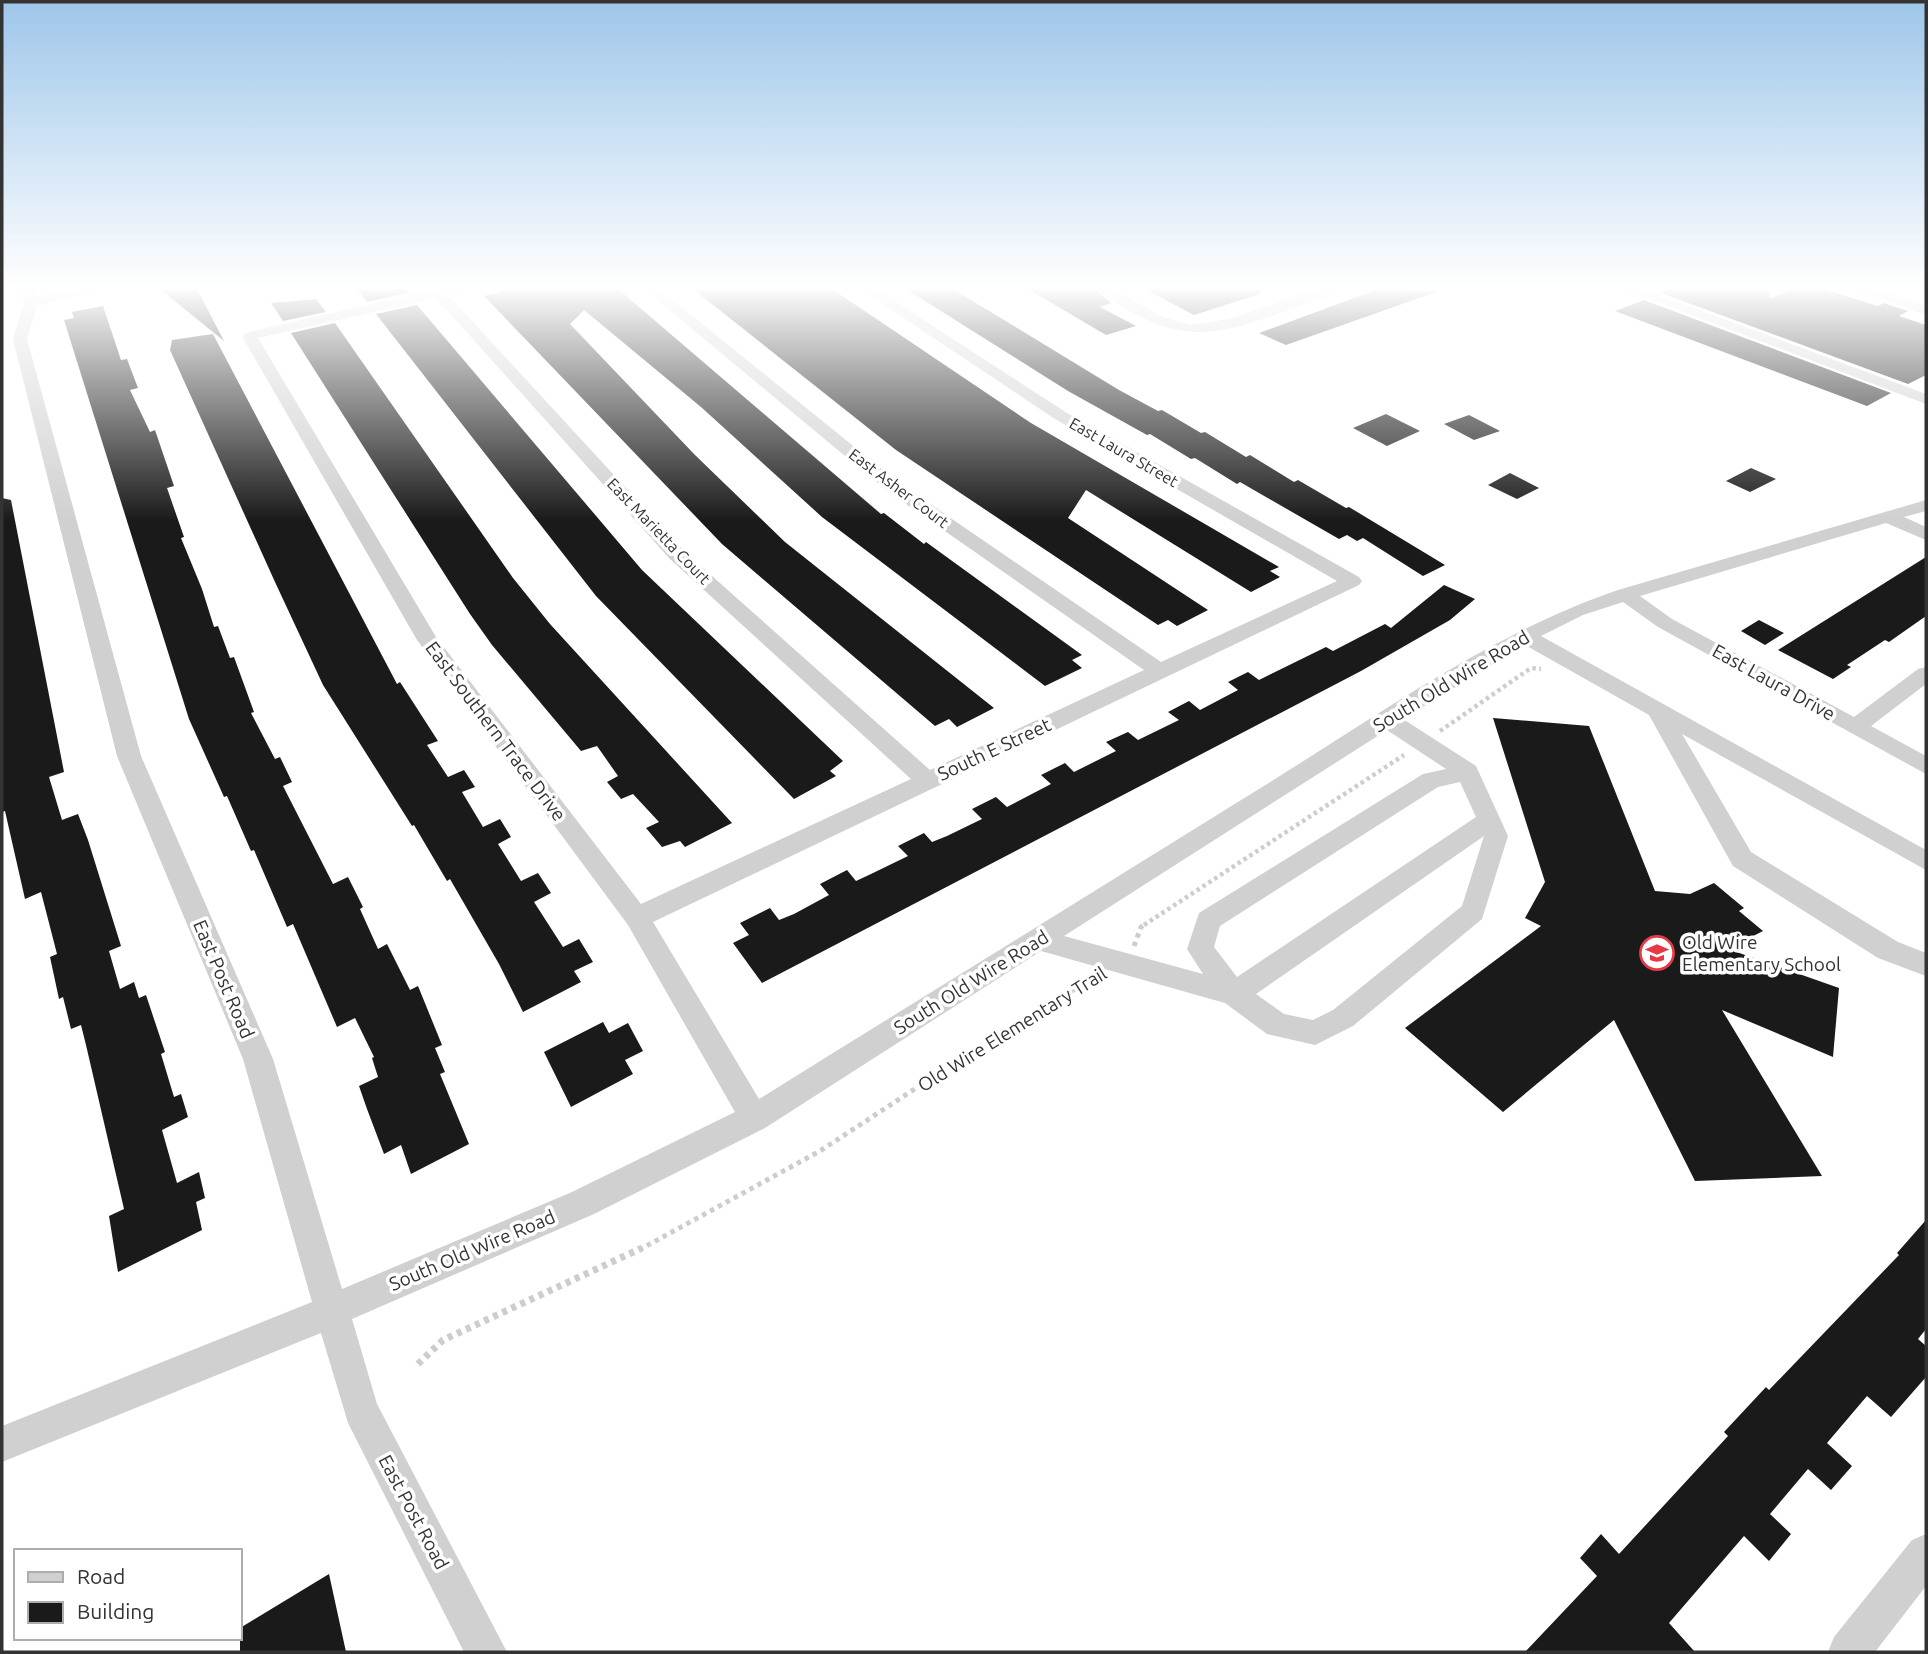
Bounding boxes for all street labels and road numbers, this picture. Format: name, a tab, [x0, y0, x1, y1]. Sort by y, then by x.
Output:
street label: East Laura Street	[1067, 414, 1182, 491]
street label: East Asher Court	[846, 445, 953, 532]
street label: East Marietta Court	[604, 474, 715, 588]
street label: South Old Wire Road	[1369, 626, 1533, 736]
street label: East Southern Trace Drive	[421, 637, 571, 825]
street label: East Laura Drive	[1709, 639, 1839, 725]
street label: South E Street	[934, 713, 1055, 785]
street label: East Post Road	[189, 916, 259, 1042]
street label: South Old Wire Road	[890, 925, 1052, 1039]
street label: Old Wire Elementary Trail	[914, 962, 1110, 1096]
street label: South Old Wire Road	[386, 1205, 558, 1295]
street label: East Post Road	[375, 1451, 453, 1573]

